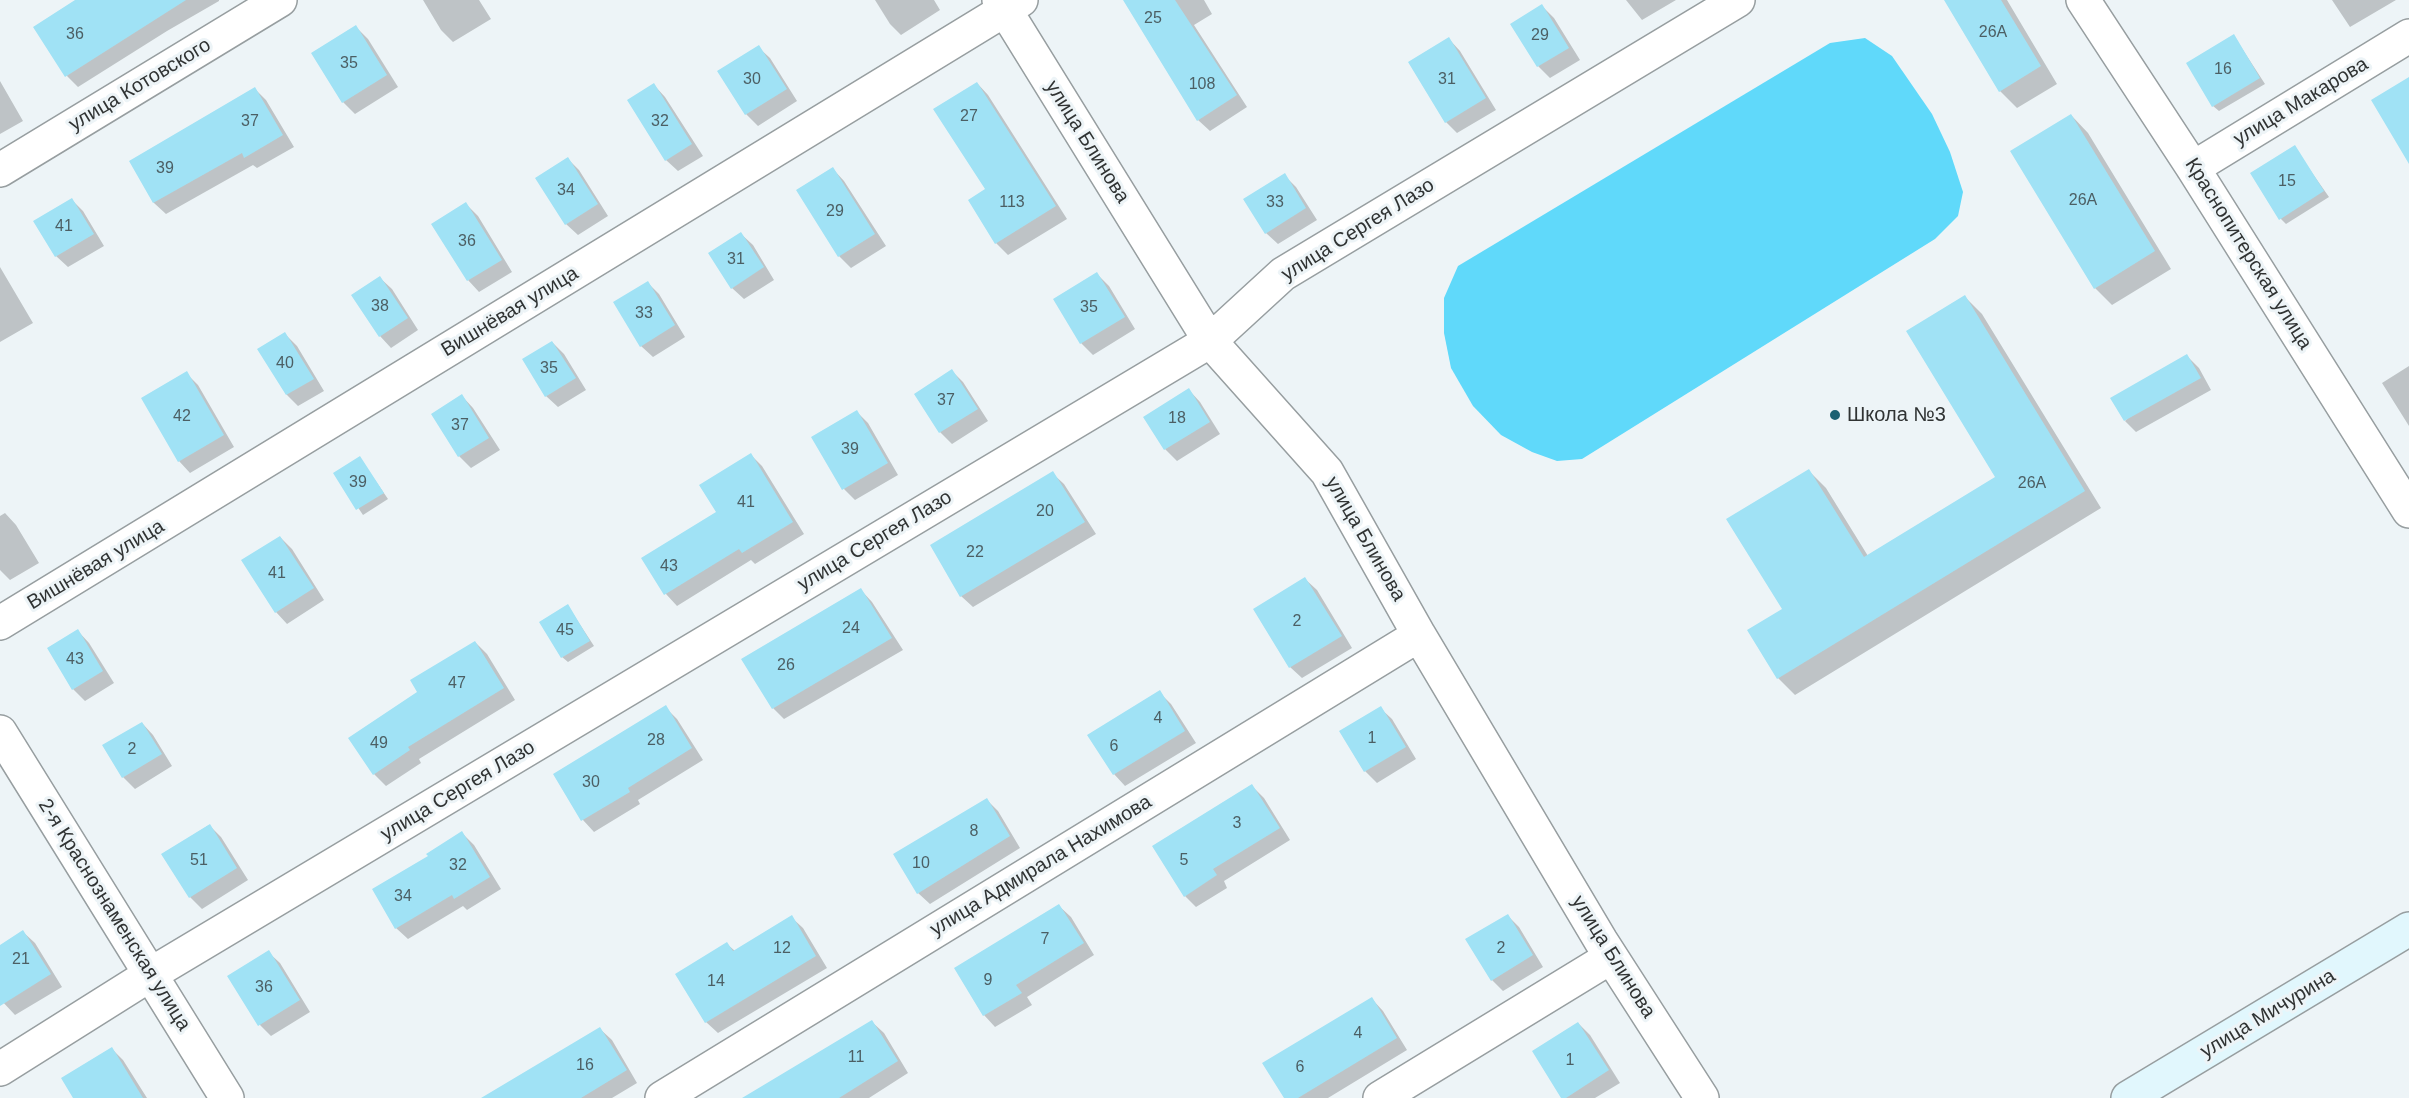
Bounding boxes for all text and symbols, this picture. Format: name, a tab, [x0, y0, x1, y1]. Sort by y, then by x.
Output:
house number: 25	[1144, 9, 1162, 29]
house number: 26А	[1979, 23, 2007, 43]
house number: 36	[66, 25, 84, 45]
house number: 29	[1531, 26, 1549, 46]
street label: улица Котовского	[65, 33, 215, 137]
street label: улица Макарова	[2229, 52, 2373, 152]
house number: 35	[340, 54, 358, 74]
house number: 16	[2214, 60, 2232, 80]
house number: 30	[743, 70, 761, 90]
house number: 31	[1438, 70, 1456, 90]
house number: 108	[1189, 75, 1215, 95]
street label: улица Блинова	[1040, 76, 1134, 208]
house number: 27	[960, 107, 978, 127]
house number: 37	[241, 112, 259, 132]
house number: 32	[651, 112, 669, 132]
street label: Краснопитерская улица	[2179, 154, 2317, 354]
house number: 39	[156, 159, 174, 179]
house number: 15	[2278, 172, 2296, 192]
street label: улица Сергея Лазо	[1277, 173, 1439, 287]
house number: 34	[557, 181, 575, 201]
house number: 26А	[2069, 191, 2097, 211]
house number: 113	[999, 193, 1025, 213]
house number: 33	[1266, 193, 1284, 213]
house number: 29	[826, 202, 844, 222]
house number: 41	[55, 217, 73, 237]
house number: 36	[458, 232, 476, 252]
house number: 31	[727, 250, 745, 270]
street label: Вишнёвая улица	[437, 262, 583, 362]
house number: 38	[371, 297, 389, 317]
house number: 35	[1080, 298, 1098, 318]
house number: 33	[635, 304, 653, 324]
house number: 40	[276, 354, 294, 374]
house number: 35	[540, 359, 558, 379]
house number: 37	[937, 391, 955, 411]
place label: Школа №3	[1847, 403, 1946, 427]
house number: 42	[173, 407, 191, 427]
marker: Школа №3	[1828, 408, 1842, 422]
house number: 18	[1168, 409, 1186, 429]
house number: 37	[451, 416, 469, 436]
house number: 39	[841, 440, 859, 460]
street label: улица Блинова	[1320, 472, 1410, 606]
house number: 39	[349, 473, 367, 493]
house number: 26А	[2018, 474, 2046, 494]
street label: улица Сергея Лазо	[794, 485, 956, 597]
house number: 41	[737, 493, 755, 513]
house number: 20	[1036, 502, 1054, 522]
street label: Вишнёвая улица	[23, 515, 169, 615]
house number: 22	[966, 543, 984, 563]
house number: 43	[660, 557, 678, 577]
house number: 41	[268, 564, 286, 584]
house number: 2	[1293, 612, 1301, 632]
house number: 24	[842, 619, 860, 639]
house number: 45	[556, 621, 574, 641]
house number: 43	[66, 650, 84, 670]
house number: 26	[777, 656, 795, 676]
house number: 47	[448, 674, 466, 694]
house number: 4	[1154, 709, 1162, 729]
house number: 1	[1368, 729, 1376, 749]
house number: 28	[647, 731, 665, 751]
house number: 49	[370, 734, 388, 754]
street label: улица Сергея Лазо	[377, 735, 539, 847]
house number: 6	[1110, 737, 1118, 757]
house number: 2	[128, 740, 136, 760]
house number: 30	[582, 773, 600, 793]
street label: улица Адмирала Нахимова	[926, 790, 1156, 942]
street label: 2-я Краснознаменская улица	[33, 795, 195, 1035]
house number: 3	[1233, 814, 1241, 834]
house number: 8	[970, 822, 978, 842]
house number: 51	[190, 851, 208, 871]
house number: 5	[1180, 851, 1188, 871]
house number: 10	[912, 854, 930, 874]
house number: 32	[449, 856, 467, 876]
house number: 34	[394, 887, 412, 907]
street label: улица Блинова	[1566, 891, 1660, 1023]
house number: 7	[1041, 930, 1049, 950]
house number: 12	[773, 939, 791, 959]
house number: 2	[1497, 939, 1505, 959]
house number: 21	[12, 950, 30, 970]
street label: улица Мичурина	[2196, 964, 2340, 1064]
house number: 9	[984, 971, 992, 991]
house number: 14	[707, 972, 725, 992]
house number: 36	[255, 978, 273, 998]
house number: 4	[1354, 1024, 1362, 1044]
house number: 11	[848, 1048, 864, 1068]
house number: 1	[1566, 1051, 1574, 1071]
house number: 16	[576, 1056, 594, 1076]
house number: 6	[1296, 1058, 1304, 1078]

